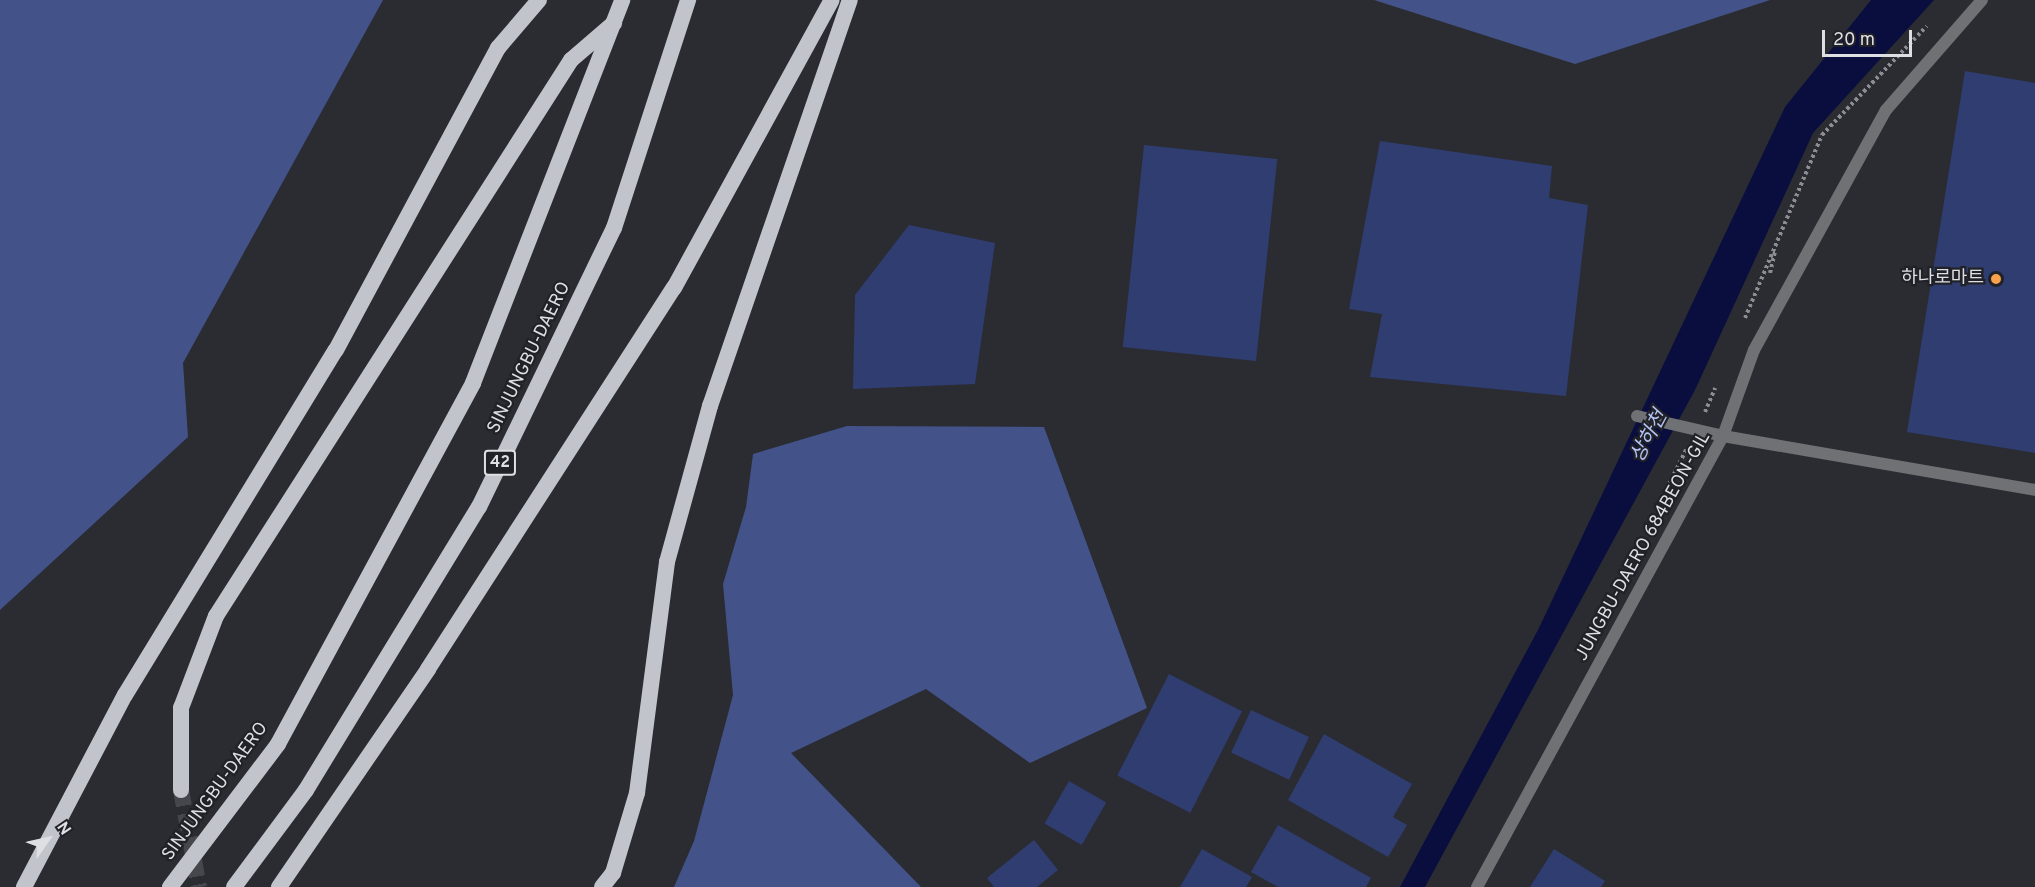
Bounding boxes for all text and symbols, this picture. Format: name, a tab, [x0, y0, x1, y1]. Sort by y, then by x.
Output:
scale bar	[1825, 18, 1915, 56]
text: 20 m	[1833, 29, 1875, 52]
place label: 하나로마트	[1901, 268, 1984, 290]
marker: 하나로마트	[1989, 272, 2003, 286]
street label: SINJUNGBU-DAERO	[484, 279, 576, 437]
water label: 상하천	[1626, 407, 1674, 467]
street label: JUNGBU-DAERO 684BEON-GIL	[1572, 429, 1716, 665]
road number: 42	[484, 450, 516, 476]
street label: SINJUNGBU-DAERO	[159, 719, 273, 865]
north arrow	[18, 809, 78, 869]
text: N	[51, 819, 74, 839]

